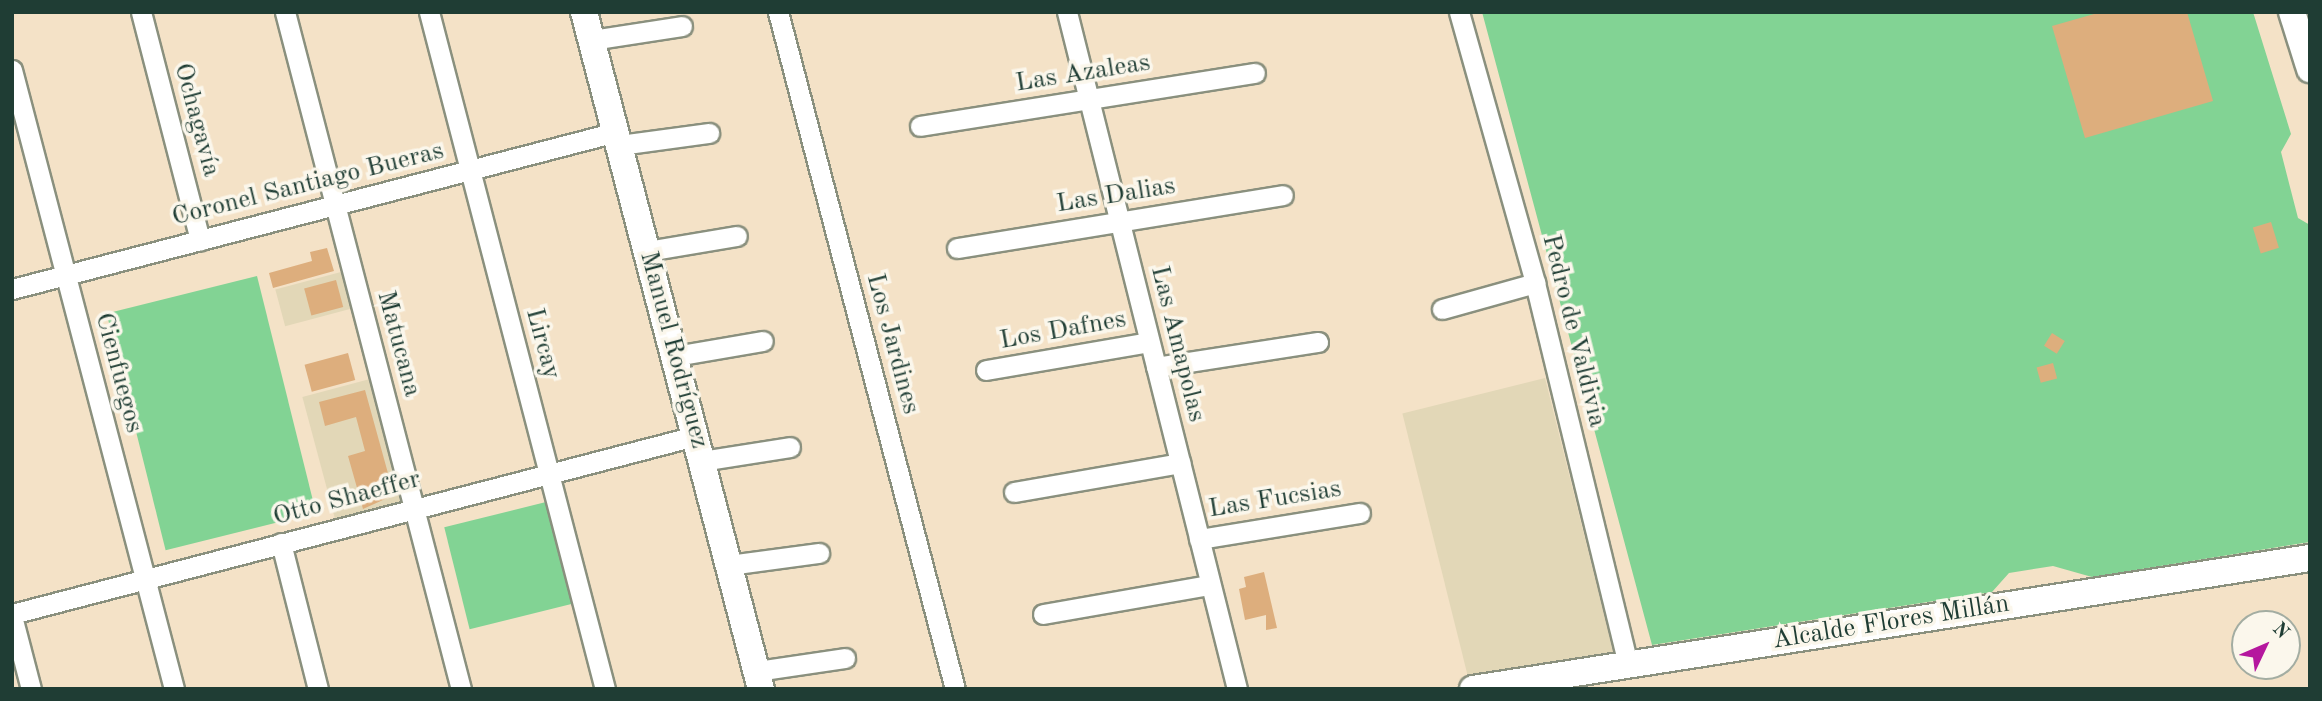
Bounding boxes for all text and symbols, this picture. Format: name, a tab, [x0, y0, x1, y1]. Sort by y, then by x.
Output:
street label: Las Azaleas	[1013, 48, 1153, 100]
street label: Ochagavía	[166, 60, 226, 180]
street label: Coronel Santiago Bueras	[169, 136, 447, 234]
street label: Las Dalias	[1054, 171, 1178, 221]
street label: Pedro de Valdivia	[1534, 231, 1612, 431]
street label: Manuel Rodríguez	[632, 248, 714, 452]
street label: Las Amapolas	[1143, 263, 1211, 425]
street label: Los Jardines	[858, 270, 926, 418]
street label: Matucana	[369, 287, 427, 401]
street label: Lircay	[518, 305, 566, 383]
street label: Los Dafnes	[997, 305, 1129, 357]
street label: Cienfuegos	[87, 310, 149, 436]
street label: Otto Shaeffer	[270, 464, 424, 534]
street label: Las Fucsias	[1206, 474, 1344, 526]
street label: Alcalde Flores Millán	[1770, 589, 2012, 657]
north arrow	[2231, 610, 2301, 680]
text: N	[2268, 620, 2292, 643]

